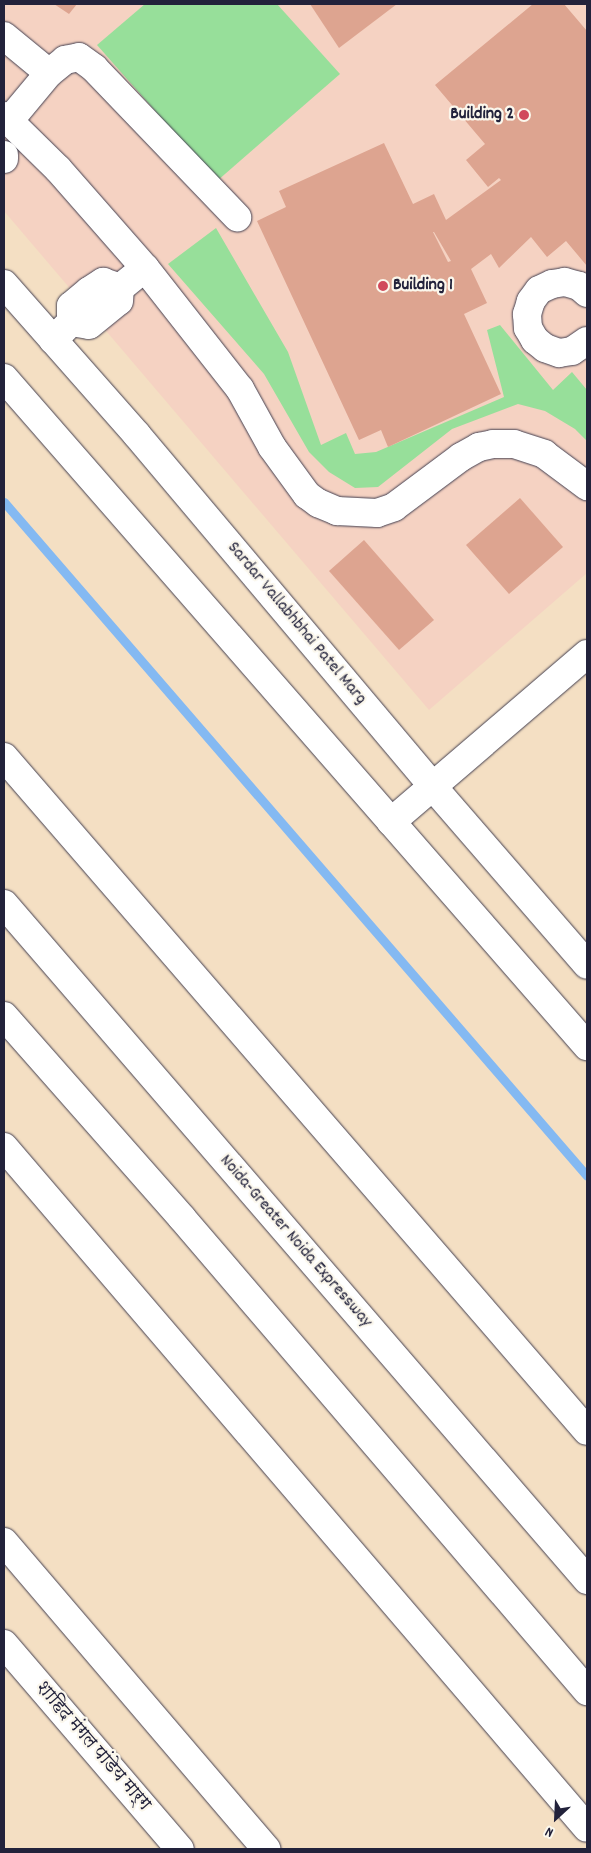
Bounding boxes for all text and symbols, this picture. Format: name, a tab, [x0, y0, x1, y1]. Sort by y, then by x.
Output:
place label: Building 2	[450, 104, 514, 126]
marker: Building 2	[518, 109, 530, 121]
place label: Building 1	[393, 275, 453, 297]
marker: Building 1	[377, 280, 389, 292]
street label: Sardar Vallabhbhai Patel Marg	[222, 538, 370, 710]
street label: Noida-Greater Noida Expressway	[214, 1151, 376, 1333]
street label: शाहिद मंगल पांडेय मार्ग	[30, 1678, 154, 1816]
north arrow	[531, 1793, 581, 1843]
text: N	[542, 1821, 557, 1842]

